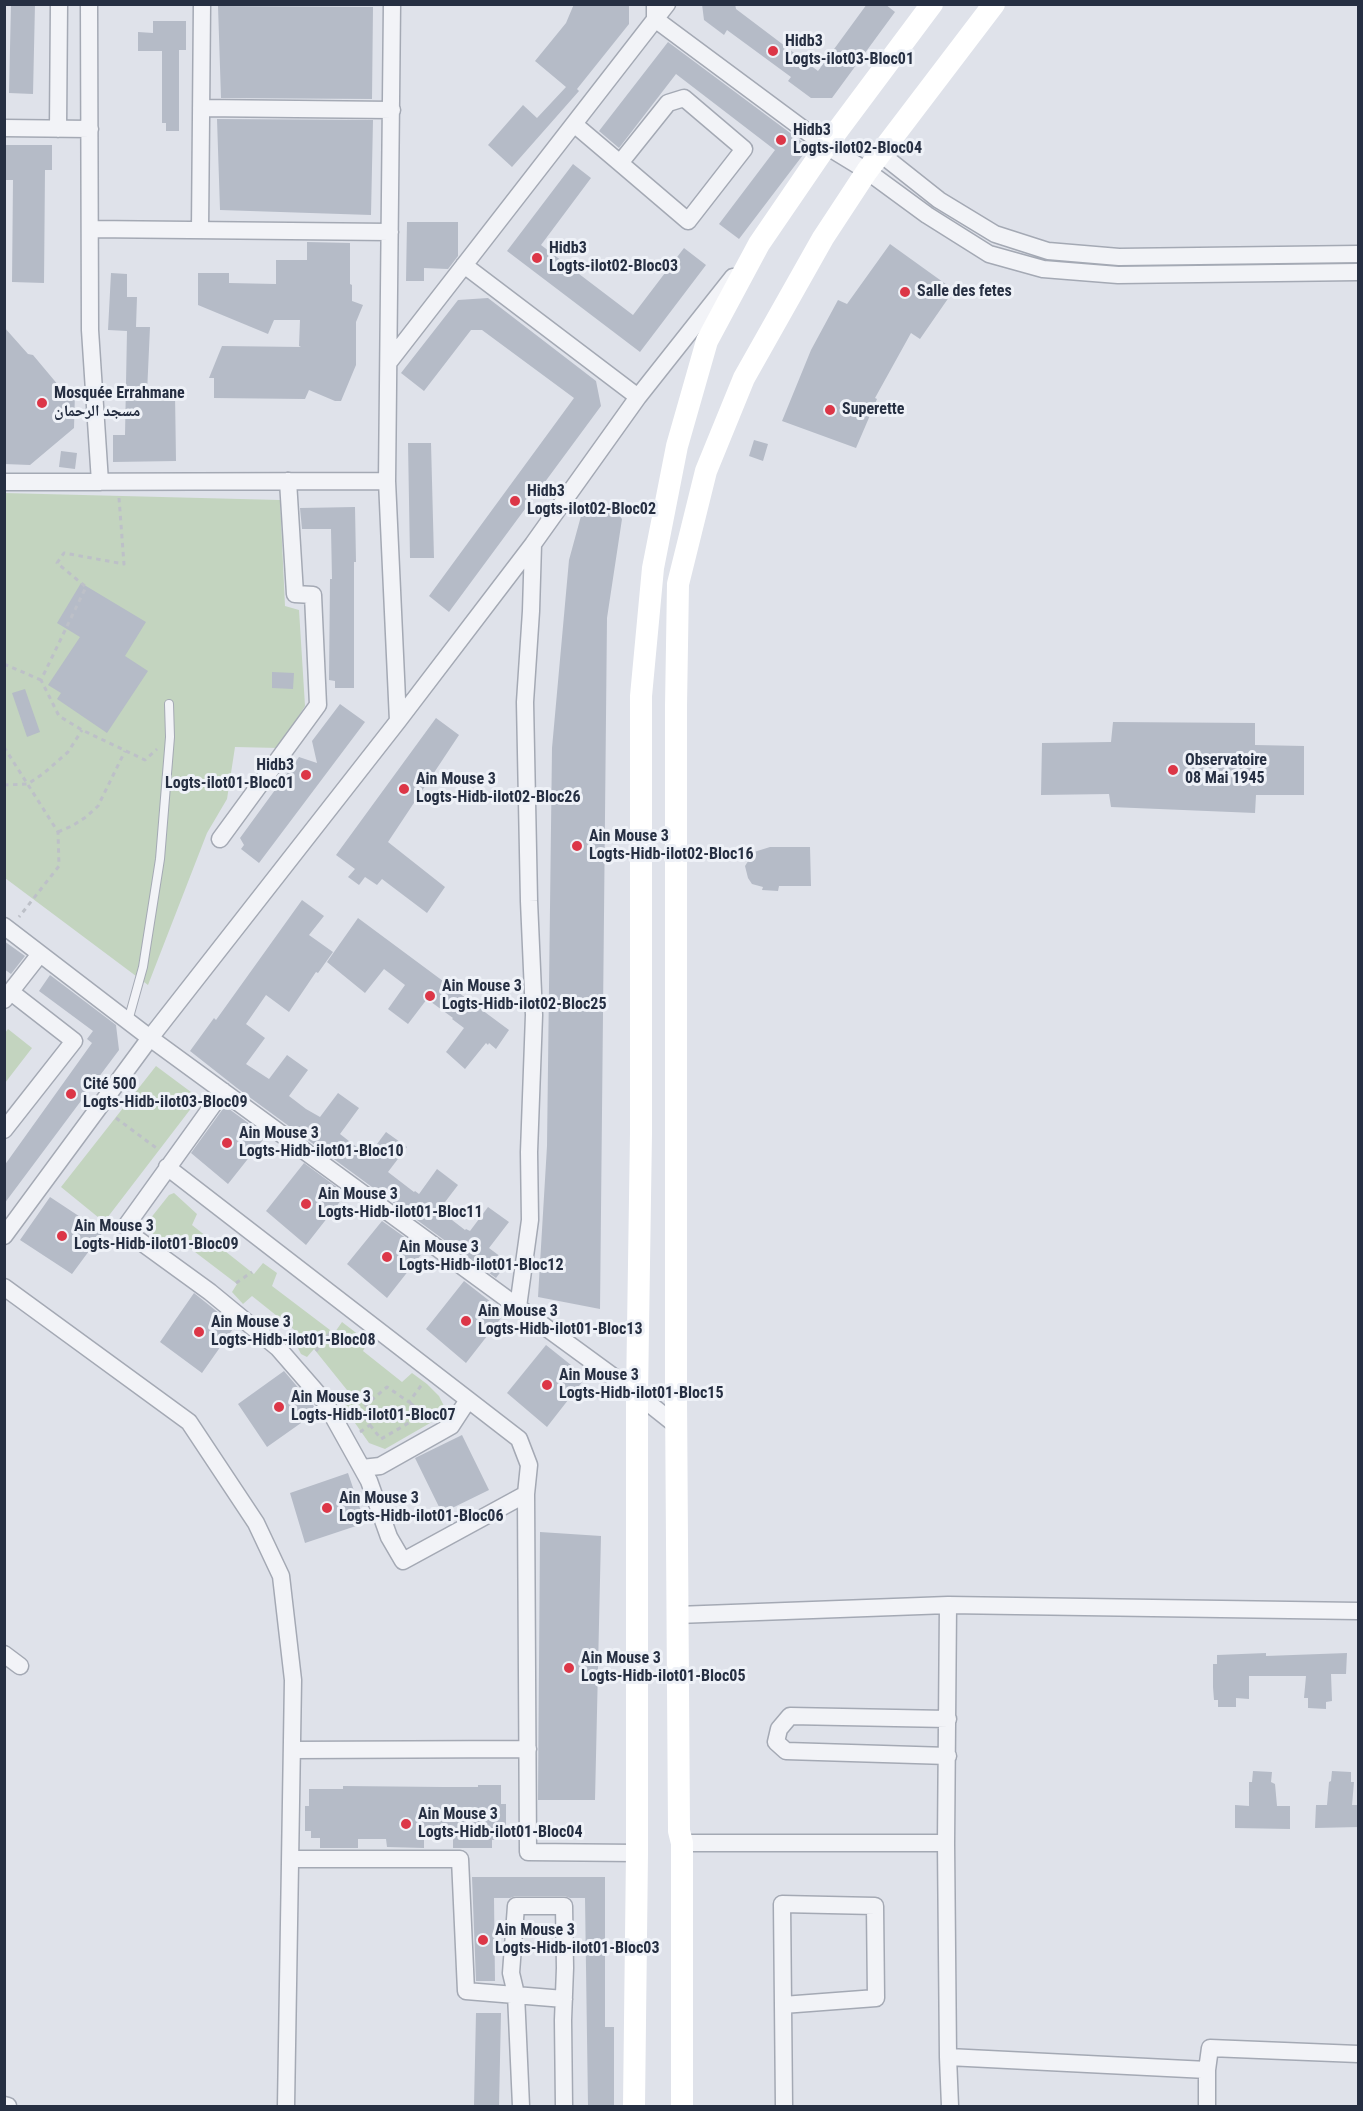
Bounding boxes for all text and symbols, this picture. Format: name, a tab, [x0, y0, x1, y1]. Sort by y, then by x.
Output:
place label: Hidb3 Logts-ilot03-Bloc01	[785, 32, 914, 70]
marker: Hidb3 Logts-ilot03-Bloc01	[766, 44, 780, 58]
place label: Hidb3 Logts-ilot02-Bloc04	[793, 121, 922, 159]
marker: Hidb3 Logts-ilot02-Bloc04	[774, 133, 788, 147]
place label: Hidb3 Logts-ilot02-Bloc03	[549, 239, 678, 277]
marker: Hidb3 Logts-ilot02-Bloc03	[530, 251, 544, 265]
place label: Salle des fetes	[917, 282, 1012, 302]
marker: Salle des fetes	[898, 285, 912, 299]
place label: Mosquée Errahmane مسجد الرحمان	[54, 384, 185, 422]
marker: Mosquée Errahmane مسجد الرحمان	[35, 396, 49, 410]
place label: Superette	[842, 400, 904, 420]
marker: Superette	[823, 403, 837, 417]
place label: Hidb3 Logts-ilot02-Bloc02	[527, 482, 656, 520]
marker: Hidb3 Logts-ilot02-Bloc02	[508, 494, 522, 508]
place label: Observatoire 08 Mai 1945	[1185, 751, 1267, 789]
place label: Hidb3 Logts-ilot01-Bloc01	[165, 756, 294, 794]
marker: Observatoire 08 Mai 1945	[1166, 763, 1180, 777]
marker: Hidb3 Logts-ilot01-Bloc01	[299, 768, 313, 782]
place label: Ain Mouse 3 Logts-Hidb-ilot02-Bloc26	[416, 770, 580, 808]
marker: Ain Mouse 3 Logts-Hidb-ilot02-Bloc26	[397, 782, 411, 796]
place label: Ain Mouse 3 Logts-Hidb-ilot02-Bloc16	[589, 827, 753, 865]
marker: Ain Mouse 3 Logts-Hidb-ilot02-Bloc16	[570, 839, 584, 853]
place label: Ain Mouse 3 Logts-Hidb-ilot02-Bloc25	[442, 977, 606, 1015]
marker: Ain Mouse 3 Logts-Hidb-ilot02-Bloc25	[423, 989, 437, 1003]
place label: Cité 500 Logts-Hidb-ilot03-Bloc09	[83, 1075, 247, 1113]
marker: Cité 500 Logts-Hidb-ilot03-Bloc09	[64, 1087, 78, 1101]
place label: Ain Mouse 3 Logts-Hidb-ilot01-Bloc10	[239, 1124, 403, 1162]
marker: Ain Mouse 3 Logts-Hidb-ilot01-Bloc10	[220, 1136, 234, 1150]
place label: Ain Mouse 3 Logts-Hidb-ilot01-Bloc11	[318, 1185, 482, 1223]
marker: Ain Mouse 3 Logts-Hidb-ilot01-Bloc11	[299, 1197, 313, 1211]
place label: Ain Mouse 3 Logts-Hidb-ilot01-Bloc09	[74, 1217, 238, 1255]
marker: Ain Mouse 3 Logts-Hidb-ilot01-Bloc09	[55, 1229, 69, 1243]
place label: Ain Mouse 3 Logts-Hidb-ilot01-Bloc12	[399, 1238, 563, 1276]
marker: Ain Mouse 3 Logts-Hidb-ilot01-Bloc12	[380, 1250, 394, 1264]
place label: Ain Mouse 3 Logts-Hidb-ilot01-Bloc13	[478, 1302, 642, 1340]
place label: Ain Mouse 3 Logts-Hidb-ilot01-Bloc08	[211, 1313, 375, 1351]
marker: Ain Mouse 3 Logts-Hidb-ilot01-Bloc13	[459, 1314, 473, 1328]
marker: Ain Mouse 3 Logts-Hidb-ilot01-Bloc08	[192, 1325, 206, 1339]
place label: Ain Mouse 3 Logts-Hidb-ilot01-Bloc15	[559, 1366, 723, 1404]
marker: Ain Mouse 3 Logts-Hidb-ilot01-Bloc15	[540, 1378, 554, 1392]
place label: Ain Mouse 3 Logts-Hidb-ilot01-Bloc07	[291, 1388, 455, 1426]
marker: Ain Mouse 3 Logts-Hidb-ilot01-Bloc07	[272, 1400, 286, 1414]
place label: Ain Mouse 3 Logts-Hidb-ilot01-Bloc06	[339, 1489, 503, 1527]
marker: Ain Mouse 3 Logts-Hidb-ilot01-Bloc06	[320, 1501, 334, 1515]
place label: Ain Mouse 3 Logts-Hidb-ilot01-Bloc05	[581, 1649, 745, 1687]
marker: Ain Mouse 3 Logts-Hidb-ilot01-Bloc05	[562, 1661, 576, 1675]
place label: Ain Mouse 3 Logts-Hidb-ilot01-Bloc04	[418, 1805, 582, 1843]
marker: Ain Mouse 3 Logts-Hidb-ilot01-Bloc04	[399, 1817, 413, 1831]
place label: Ain Mouse 3 Logts-Hidb-ilot01-Bloc03	[495, 1921, 659, 1959]
marker: Ain Mouse 3 Logts-Hidb-ilot01-Bloc03	[476, 1933, 490, 1947]

